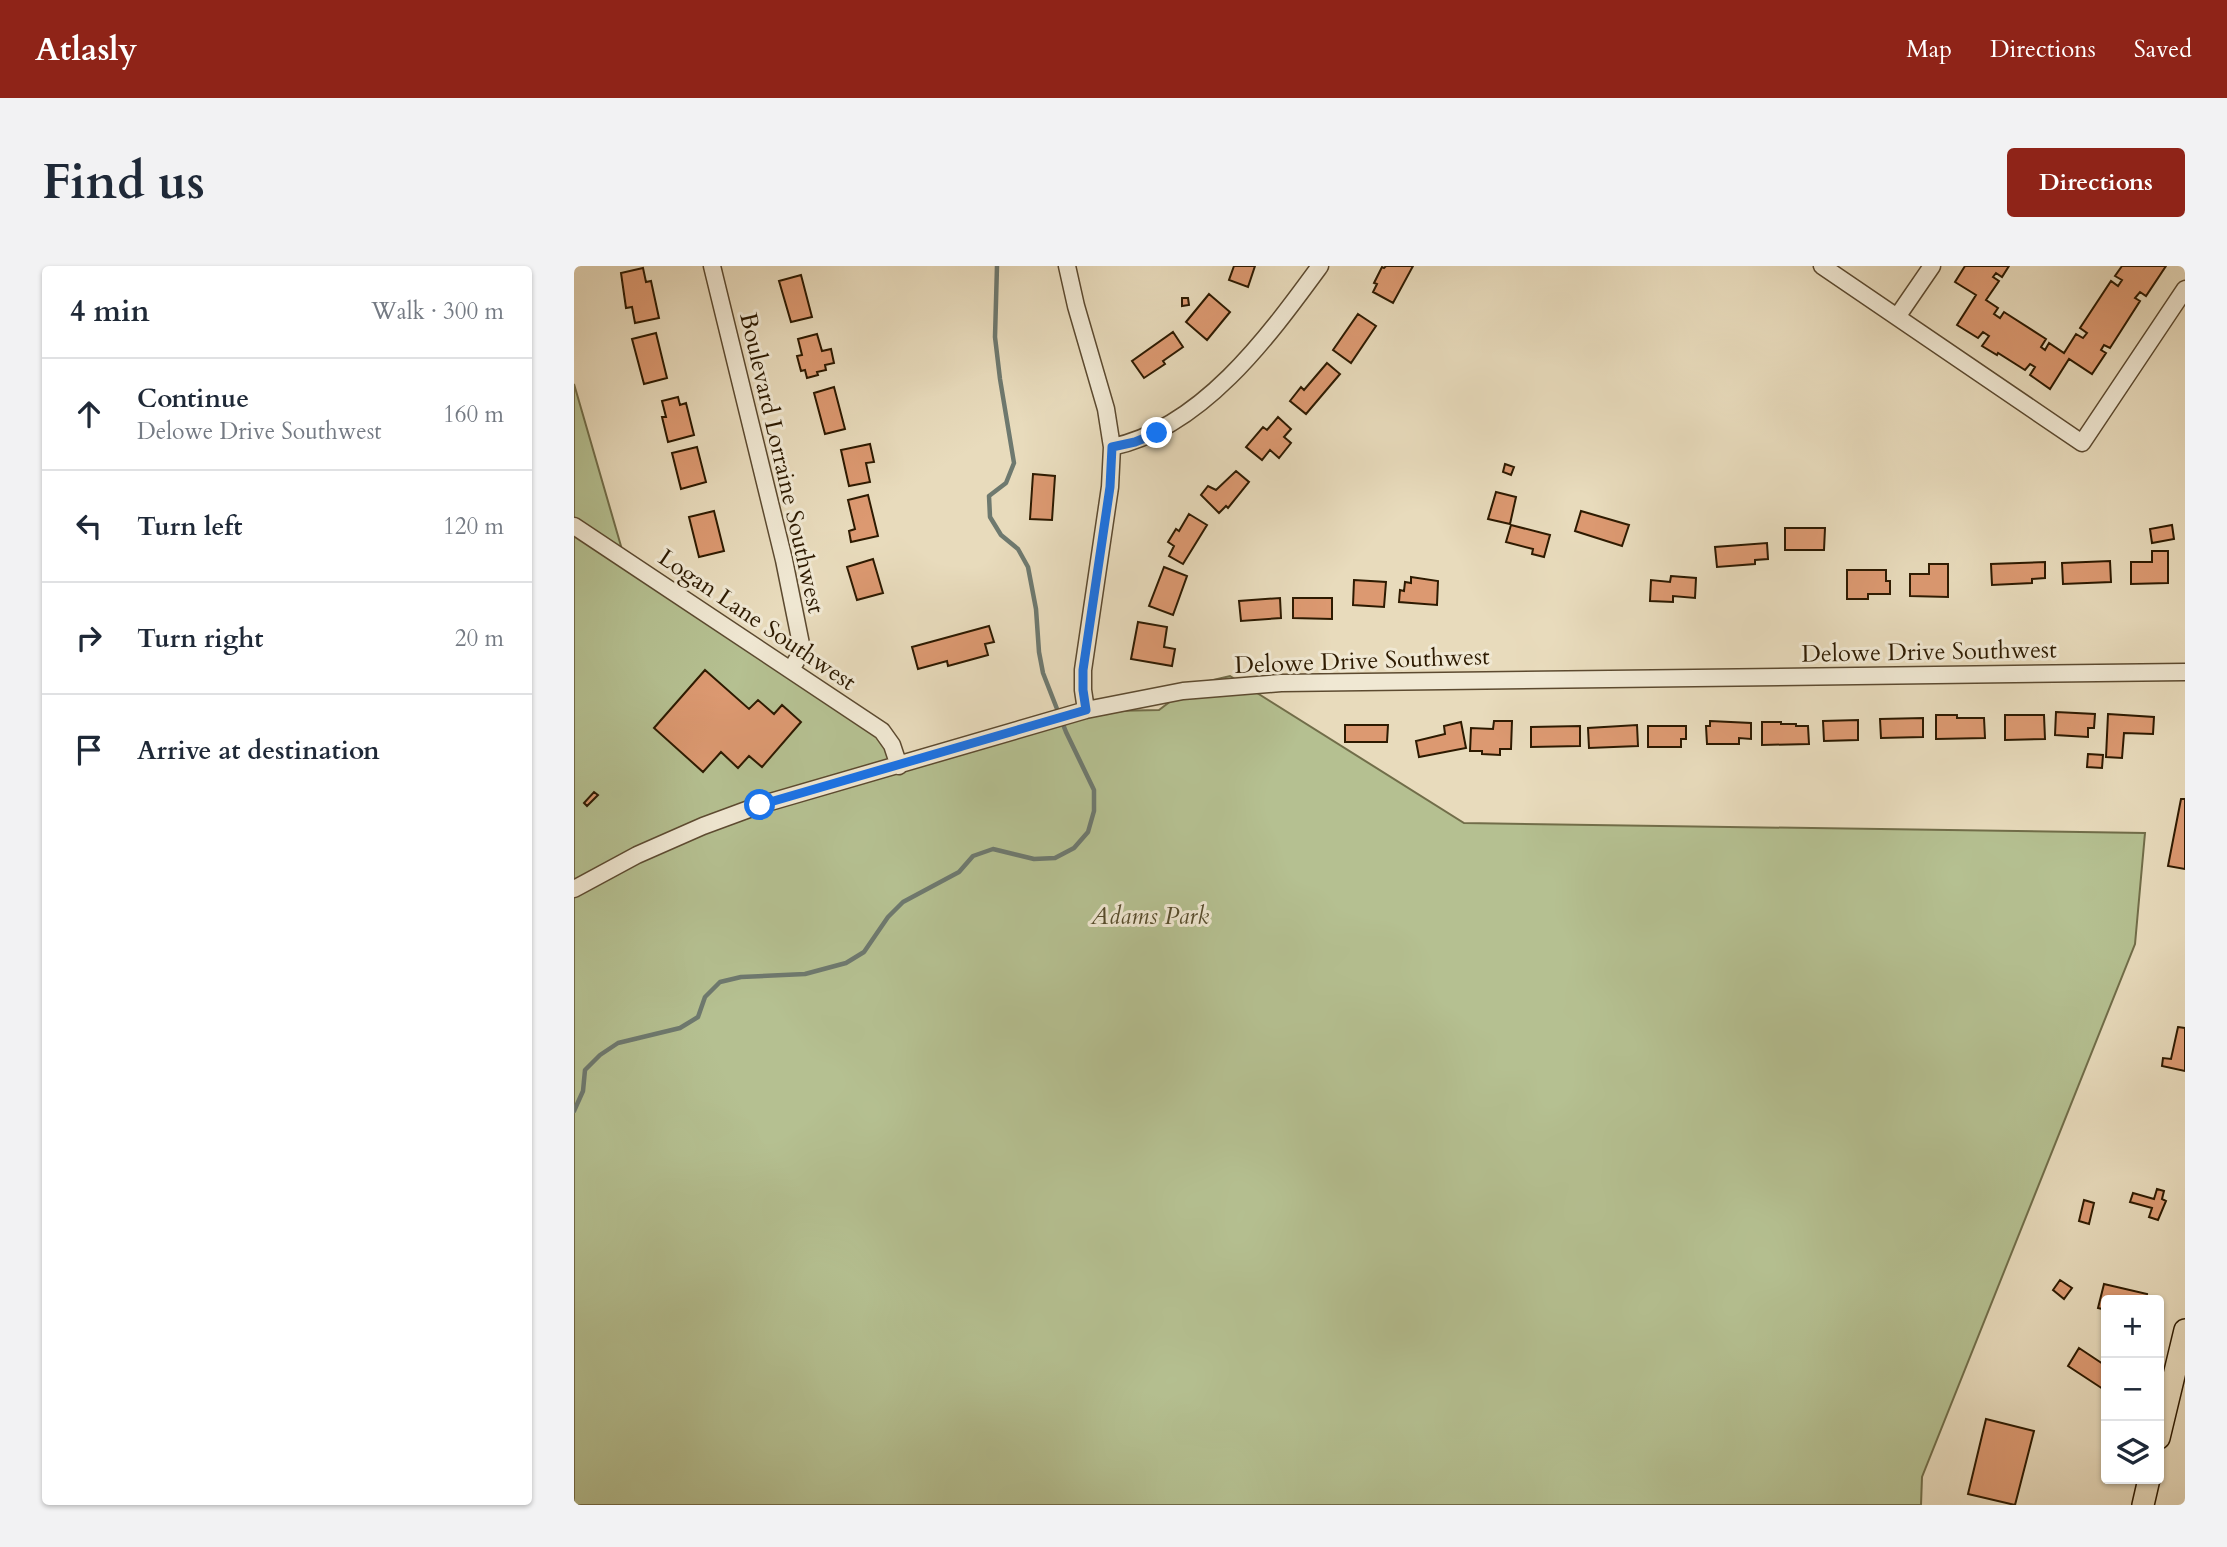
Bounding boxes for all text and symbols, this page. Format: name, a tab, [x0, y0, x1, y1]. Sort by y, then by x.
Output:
text: Atlasly	[35, 27, 137, 72]
text: Map	[1906, 33, 1952, 66]
text: Directions	[1990, 33, 2096, 66]
text: Saved	[2134, 33, 2192, 66]
button: Directions	[2007, 148, 2185, 217]
text: Find us	[42, 149, 205, 216]
text: 4 min	[70, 291, 150, 332]
text: Walk · 300 m	[371, 296, 504, 327]
street label: Boulevard Lorraine Southwest	[731, 309, 833, 617]
text: Continue	[137, 381, 249, 416]
icon: ahead	[70, 395, 108, 433]
text: 160 m	[443, 399, 504, 430]
text: Delowe Drive Southwest	[137, 416, 382, 447]
route end	[1141, 417, 1172, 448]
icon: left	[70, 507, 108, 545]
text: Turn left	[137, 509, 242, 544]
text: 120 m	[443, 511, 504, 542]
street label: Logan Lane Southwest	[652, 541, 863, 699]
icon: right	[70, 619, 108, 657]
text: Turn right	[137, 621, 264, 656]
text: 20 m	[455, 623, 504, 654]
street label: Delowe Drive Southwest	[1801, 633, 2057, 671]
street label: Delowe Drive Southwest	[1234, 640, 1491, 682]
icon: arrive	[70, 731, 108, 769]
text: Arrive at destination	[137, 733, 380, 768]
route start	[744, 789, 775, 820]
park label: Adams Park	[1090, 900, 1209, 933]
map controls	[2101, 1295, 2164, 1484]
button: +	[2101, 1295, 2164, 1358]
button: −	[2101, 1358, 2164, 1421]
button: layers	[2101, 1421, 2164, 1484]

